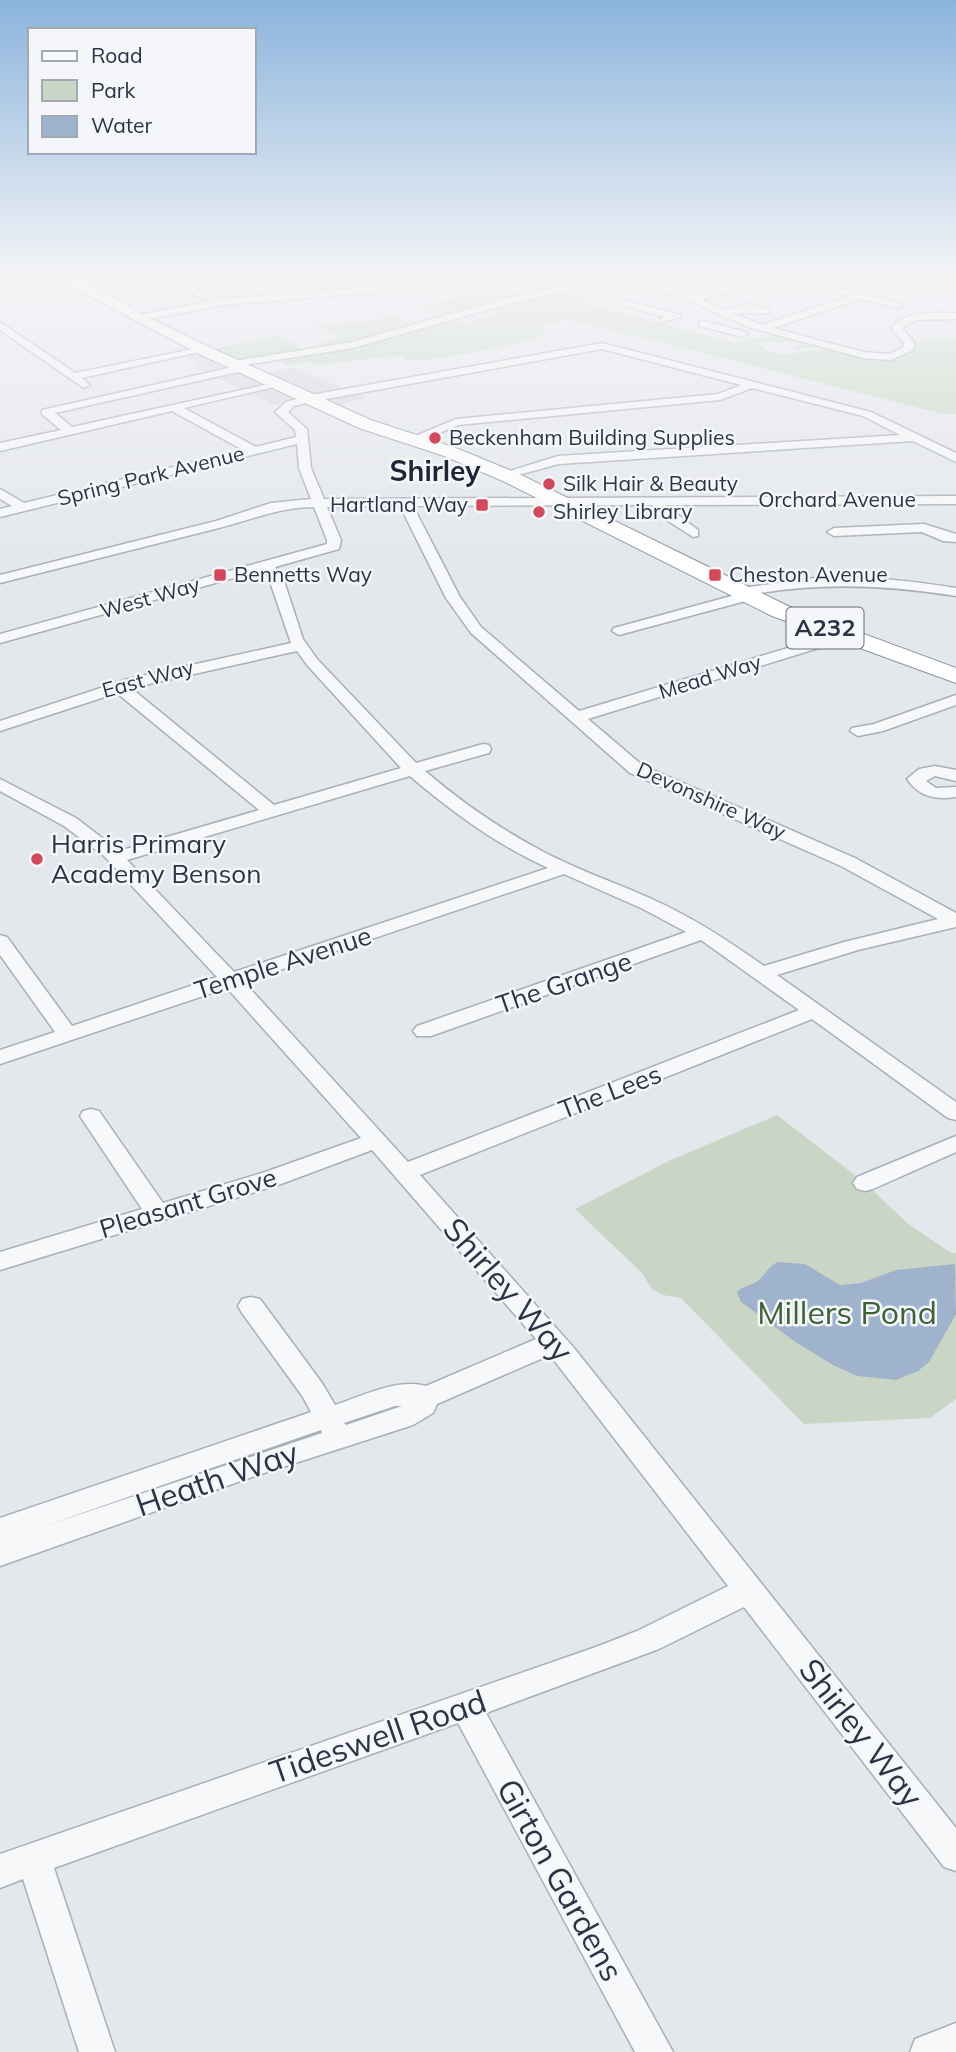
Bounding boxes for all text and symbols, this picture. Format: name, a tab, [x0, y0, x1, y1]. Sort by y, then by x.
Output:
legend	[28, 28, 256, 154]
text: Road	[91, 42, 142, 68]
text: Park	[91, 77, 135, 103]
text: Water	[91, 112, 152, 138]
place label: Beckenham Building Supplies	[449, 424, 735, 450]
marker: Beckenham Building Supplies	[427, 430, 443, 446]
street label: Spring Park Avenue	[55, 439, 247, 511]
district label: Shirley	[390, 453, 481, 488]
place label: Silk Hair & Beauty	[563, 470, 738, 496]
marker: Silk Hair & Beauty	[541, 476, 557, 492]
street label: Orchard Avenue	[758, 486, 916, 512]
place label: Hartland Way	[330, 491, 468, 517]
marker: Hartland Way	[474, 497, 490, 513]
place label: Shirley Library	[553, 498, 693, 524]
marker: Shirley Library	[531, 504, 547, 520]
place label: Bennetts Way	[234, 561, 372, 587]
place label: Cheston Avenue	[729, 561, 888, 587]
marker: Bennetts Way	[212, 567, 228, 583]
marker: Cheston Avenue	[707, 567, 723, 583]
street label: West Way	[97, 570, 203, 624]
road number: A232	[786, 608, 864, 648]
street label: Mead Way	[655, 648, 764, 704]
street label: East Way	[99, 653, 196, 703]
street label: Devonshire Way	[633, 756, 790, 845]
place label: Harris Primary Academy Benson	[51, 827, 261, 890]
marker: Harris Primary Academy Benson	[29, 851, 45, 867]
street label: Temple Avenue	[190, 918, 375, 1007]
street label: The Grange	[492, 944, 636, 1021]
street label: The Lees	[554, 1057, 666, 1126]
street label: Pleasant Grove	[95, 1160, 280, 1245]
street label: Shirley Way	[435, 1209, 582, 1370]
park label: Millers Pond	[757, 1292, 937, 1332]
street label: Heath Way	[130, 1432, 303, 1525]
street label: Shirley Way	[791, 1650, 932, 1815]
street label: Tideswell Road	[264, 1680, 491, 1792]
street label: Girton Gardens	[489, 1771, 633, 1988]

